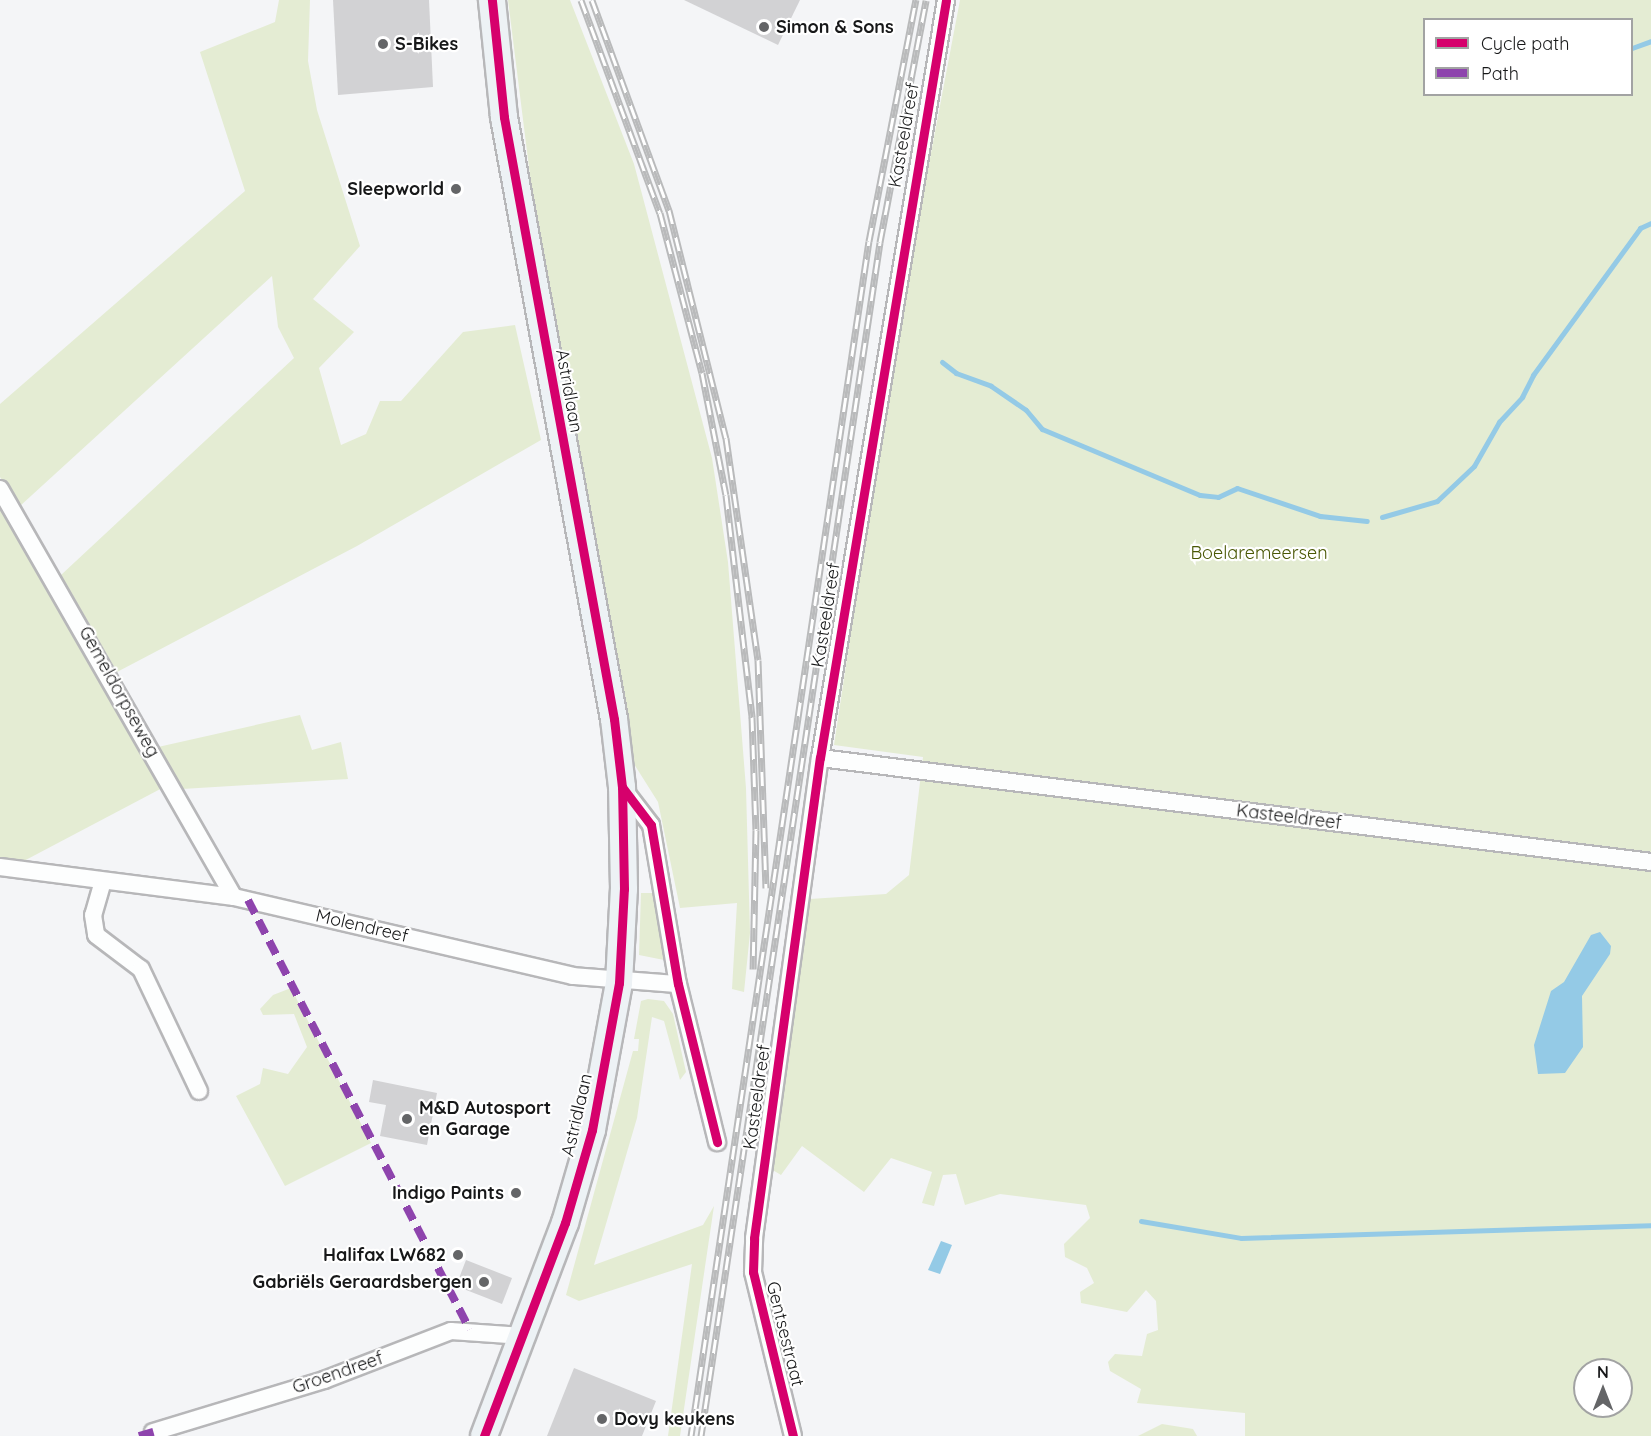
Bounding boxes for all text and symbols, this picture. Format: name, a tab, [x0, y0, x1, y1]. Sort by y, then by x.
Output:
place label: Simon & Sons	[776, 16, 894, 38]
legend	[1423, 18, 1633, 96]
marker: Simon & Sons	[757, 20, 771, 34]
text: Cycle path	[1481, 32, 1569, 55]
place label: S-Bikes	[395, 33, 458, 55]
marker: S-Bikes	[376, 37, 390, 51]
text: Path	[1481, 62, 1519, 85]
street label: Kasteeldreef	[884, 81, 924, 189]
place label: Sleepworld	[347, 178, 444, 200]
marker: Sleepworld	[449, 182, 463, 196]
street label: Astridlaan	[551, 348, 587, 434]
park label: Boelaremeersen	[1190, 542, 1328, 564]
street label: Kasteeldreef	[807, 561, 845, 669]
street label: Gemeldorpseweg	[74, 623, 164, 761]
street label: Kasteeldreef	[1235, 800, 1343, 834]
street label: Molendreef	[314, 905, 410, 947]
street label: Kasteeldreef	[739, 1043, 775, 1151]
street label: Astridlaan	[557, 1071, 597, 1159]
place label: M&D Autosport en Garage	[419, 1098, 551, 1140]
marker: M&D Autosport en Garage	[400, 1112, 414, 1126]
place label: Indigo Paints	[392, 1182, 504, 1204]
marker: Indigo Paints	[509, 1186, 523, 1200]
place label: Halifax LW682	[323, 1244, 446, 1266]
marker: Halifax LW682	[451, 1248, 465, 1262]
place label: Gabriëls Geraardsbergen	[252, 1271, 472, 1293]
marker: Gabriëls Geraardsbergen	[477, 1275, 491, 1289]
street label: Gentsestraat	[762, 1279, 808, 1389]
street label: Groendreef	[290, 1347, 386, 1399]
north arrow	[1573, 1358, 1633, 1418]
text: N	[1597, 1362, 1609, 1382]
place label: Dovy keukens	[614, 1408, 735, 1430]
marker: Dovy keukens	[595, 1412, 609, 1426]

